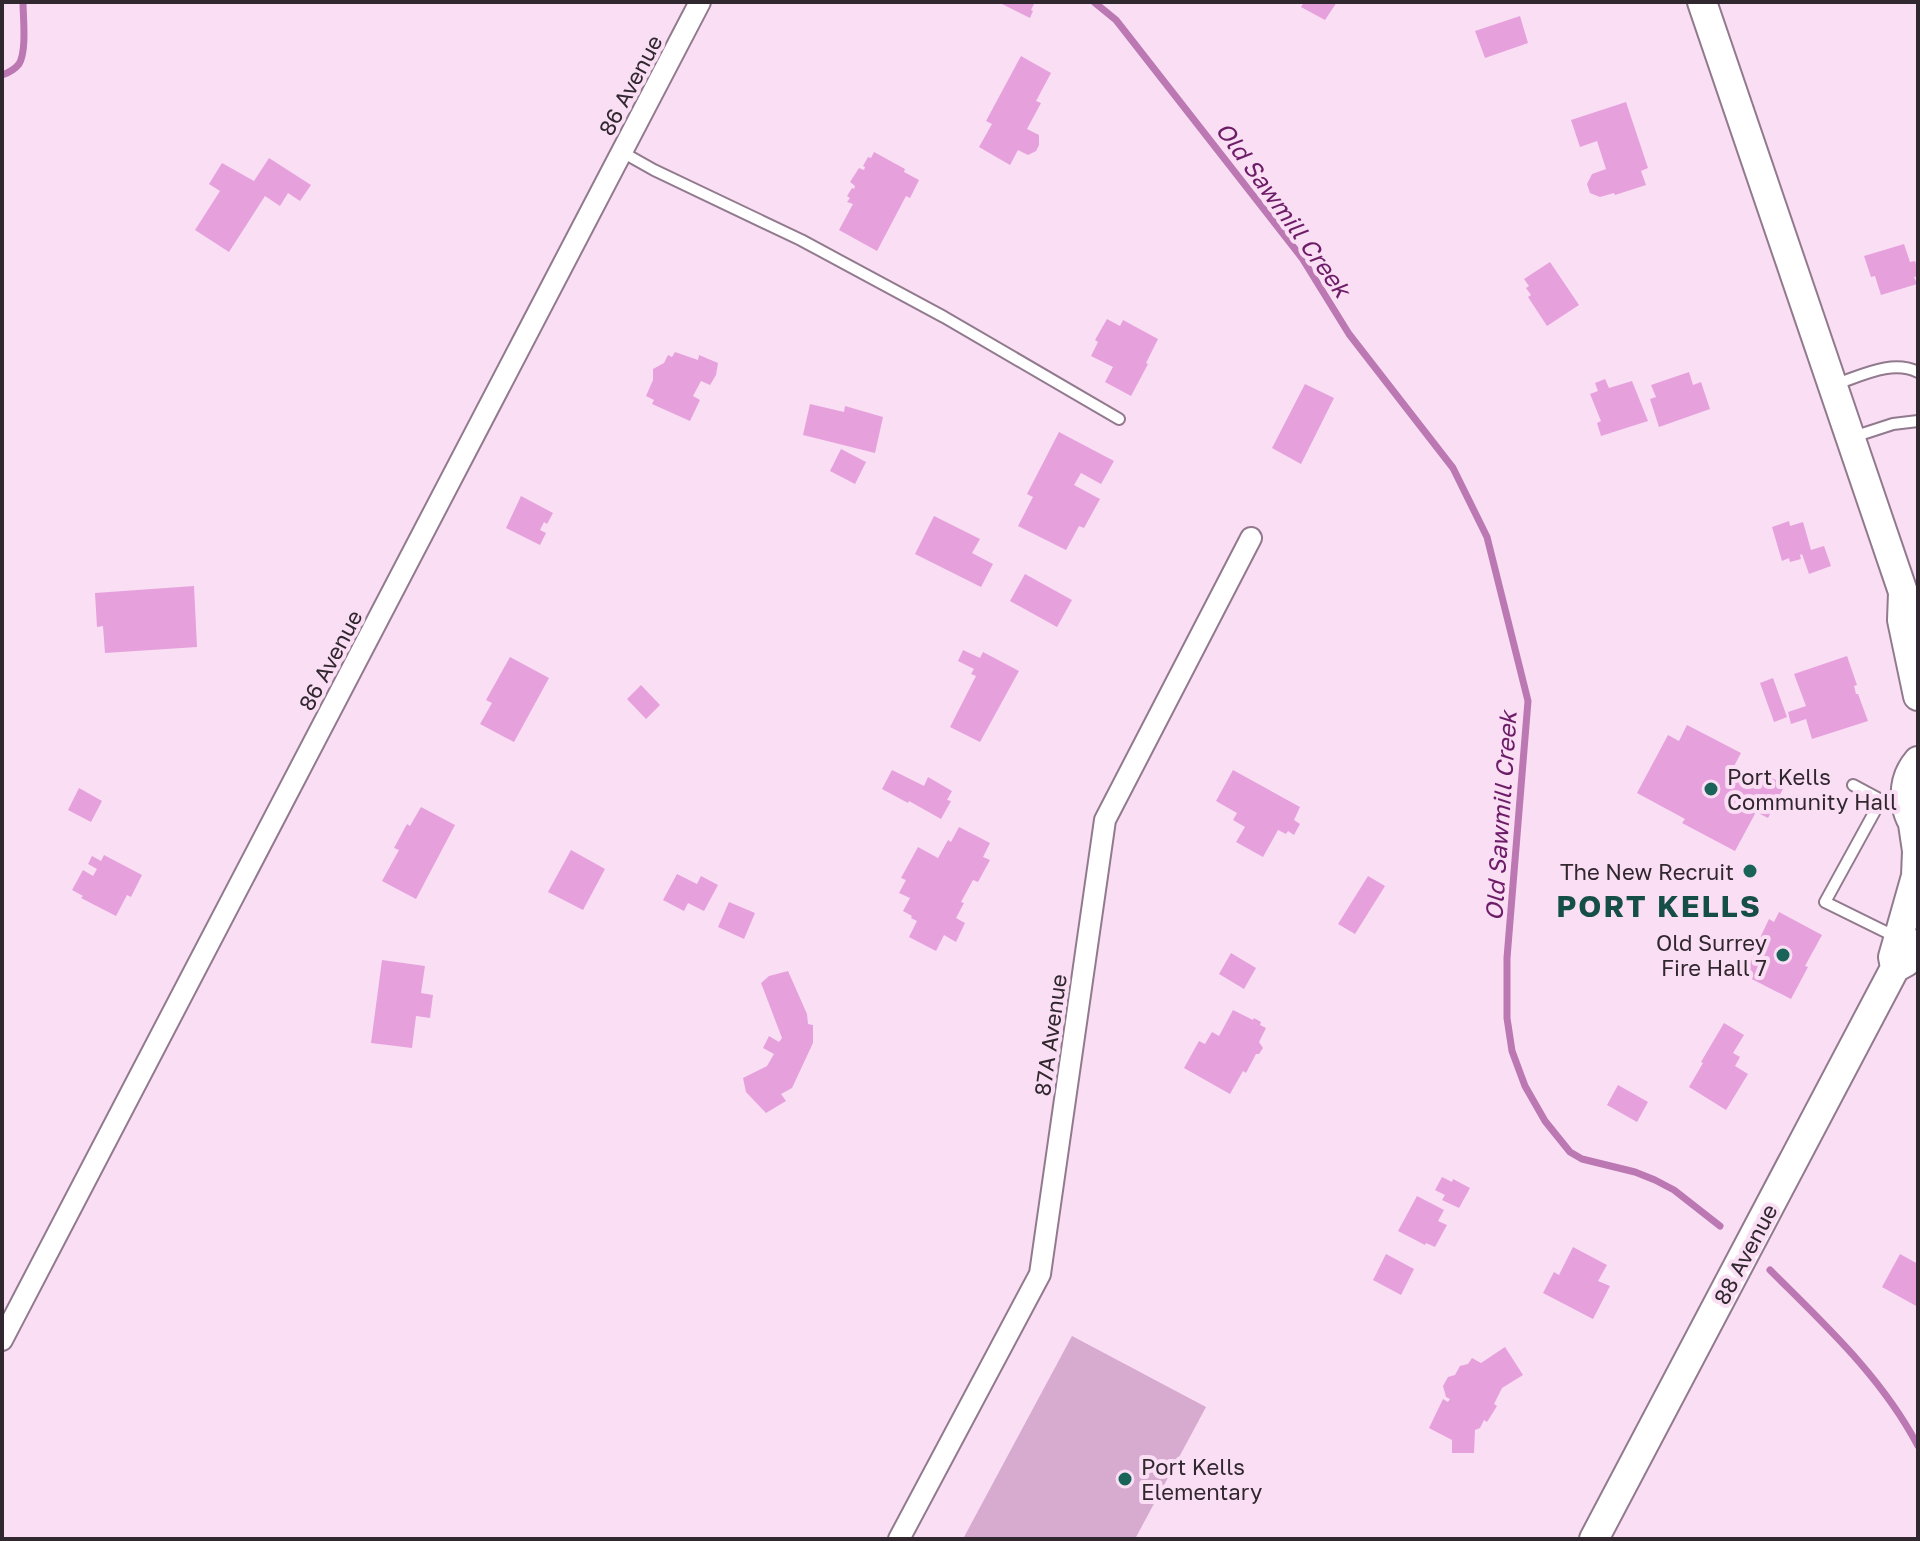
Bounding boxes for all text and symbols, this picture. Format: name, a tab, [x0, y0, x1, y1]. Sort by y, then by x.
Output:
street label: 86 Avenue	[592, 30, 668, 140]
water label: Old Sawmill Creek	[1211, 116, 1359, 304]
street label: 86 Avenue	[292, 605, 368, 715]
water label: Old Sawmill Creek	[1478, 708, 1522, 922]
place label: Port Kells Community Hall	[1727, 763, 1897, 815]
marker: Port Kells Community Hall	[1702, 780, 1720, 798]
place label: The New Recruit	[1560, 858, 1734, 885]
marker: The New Recruit	[1741, 862, 1759, 880]
district label: PORT KELLS	[1556, 888, 1762, 924]
place label: Old Surrey Fire Hall 7	[1656, 929, 1767, 981]
marker: Old Surrey Fire Hall 7	[1774, 946, 1792, 964]
street label: 87A Avenue	[1028, 972, 1072, 1098]
street label: 88 Avenue	[1707, 1199, 1783, 1309]
place label: Port Kells Elementary	[1141, 1453, 1262, 1505]
marker: Port Kells Elementary	[1116, 1470, 1134, 1488]

